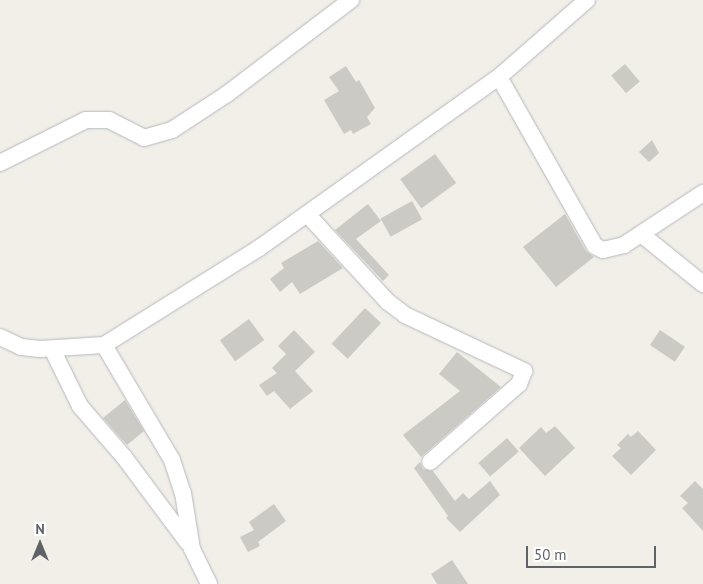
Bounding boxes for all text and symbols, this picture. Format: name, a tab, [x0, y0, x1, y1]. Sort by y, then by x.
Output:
north arrow	[15, 519, 65, 569]
text: N	[35, 520, 45, 538]
scale bar	[528, 536, 658, 568]
text: 50 m	[534, 545, 567, 564]

